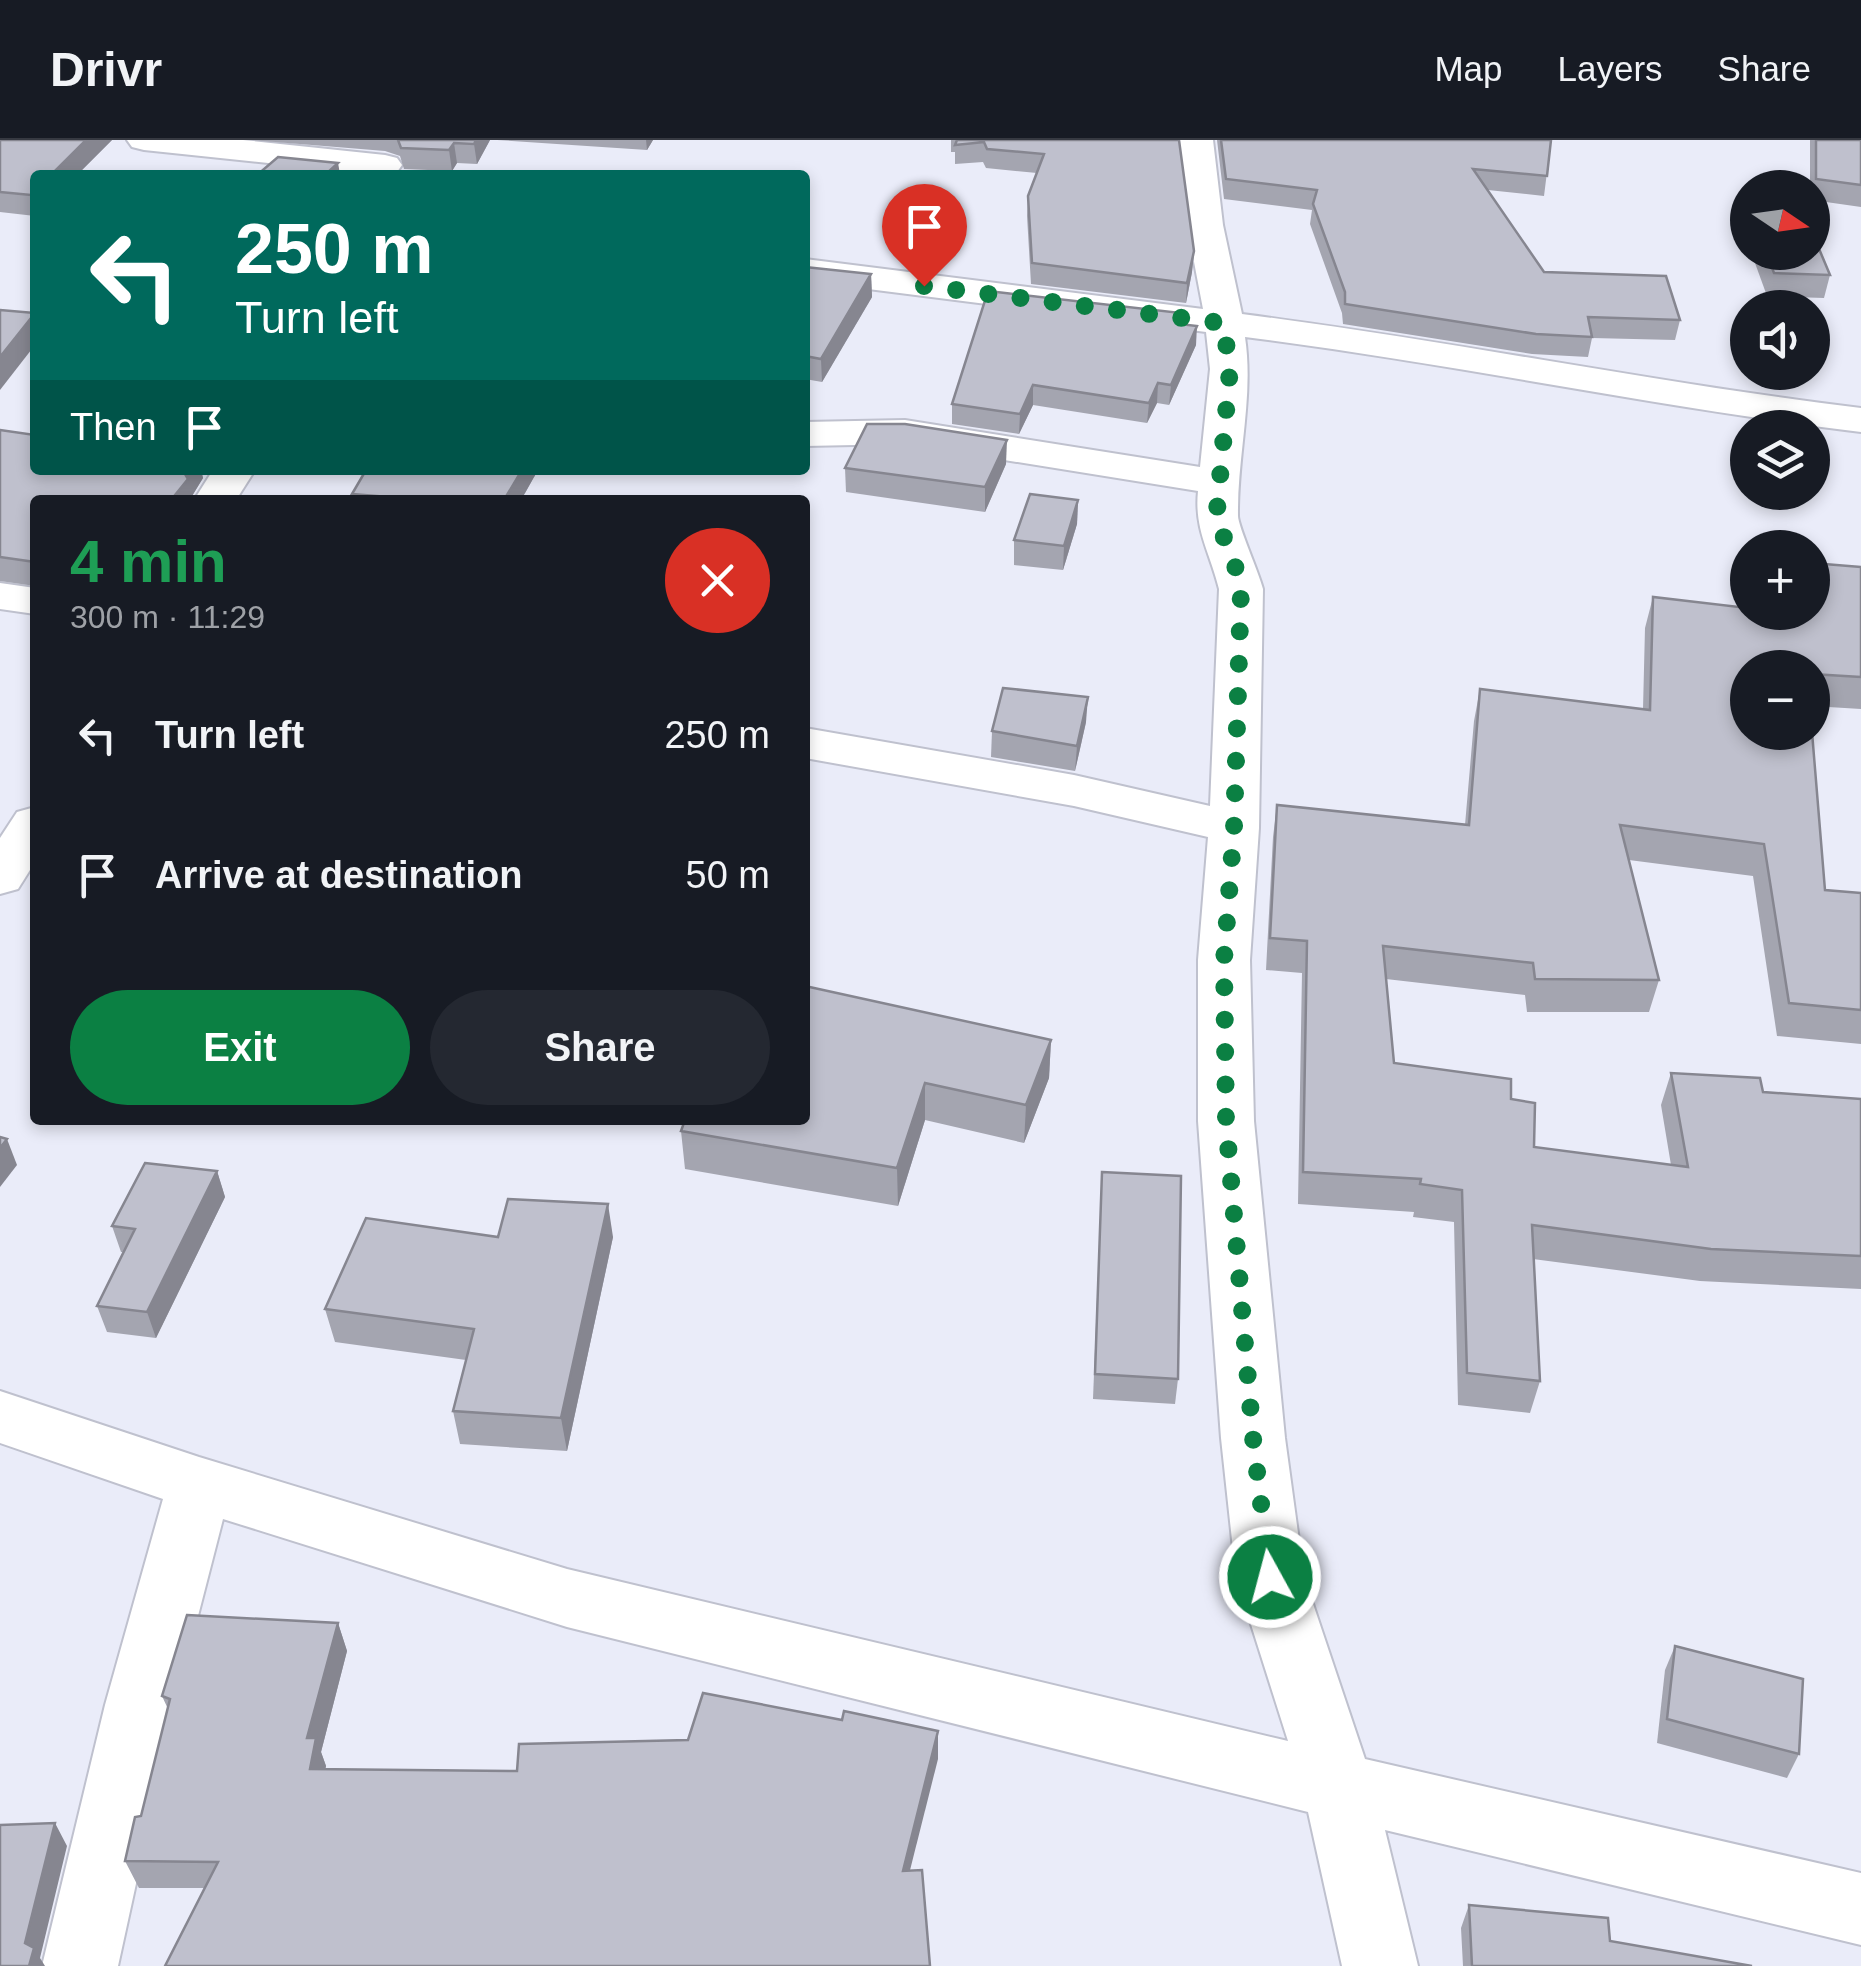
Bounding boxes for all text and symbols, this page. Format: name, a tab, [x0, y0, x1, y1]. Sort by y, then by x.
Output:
text: Drivr	[50, 43, 162, 96]
text: Map	[1434, 49, 1503, 88]
text: Layers	[1558, 49, 1663, 88]
text: Share	[1718, 49, 1811, 88]
north arrow	[1730, 170, 1830, 270]
map controls	[1730, 170, 1830, 750]
pin	[882, 184, 967, 287]
icon: arrive	[897, 199, 952, 254]
icon: left	[70, 210, 200, 340]
text: 250 m	[235, 210, 433, 288]
button: sound	[1730, 290, 1830, 390]
text: Turn left	[235, 292, 398, 343]
icon: arrive	[177, 400, 232, 455]
text: Then	[70, 406, 157, 448]
button: layers	[1730, 410, 1830, 510]
text: 4 min	[70, 528, 227, 595]
button: close	[665, 528, 770, 633]
button: +	[1730, 530, 1830, 630]
text: 300 m · 11:29	[70, 599, 265, 635]
button: −	[1730, 650, 1830, 750]
icon: left	[70, 708, 125, 763]
text: Turn left	[155, 714, 304, 756]
text: 250 m	[664, 714, 770, 756]
icon: arrive	[70, 848, 125, 903]
text: Arrive at destination	[155, 854, 522, 896]
text: 50 m	[686, 854, 770, 896]
button: Exit	[70, 990, 410, 1105]
button: Share	[430, 990, 770, 1105]
position arrow	[1218, 1525, 1322, 1629]

